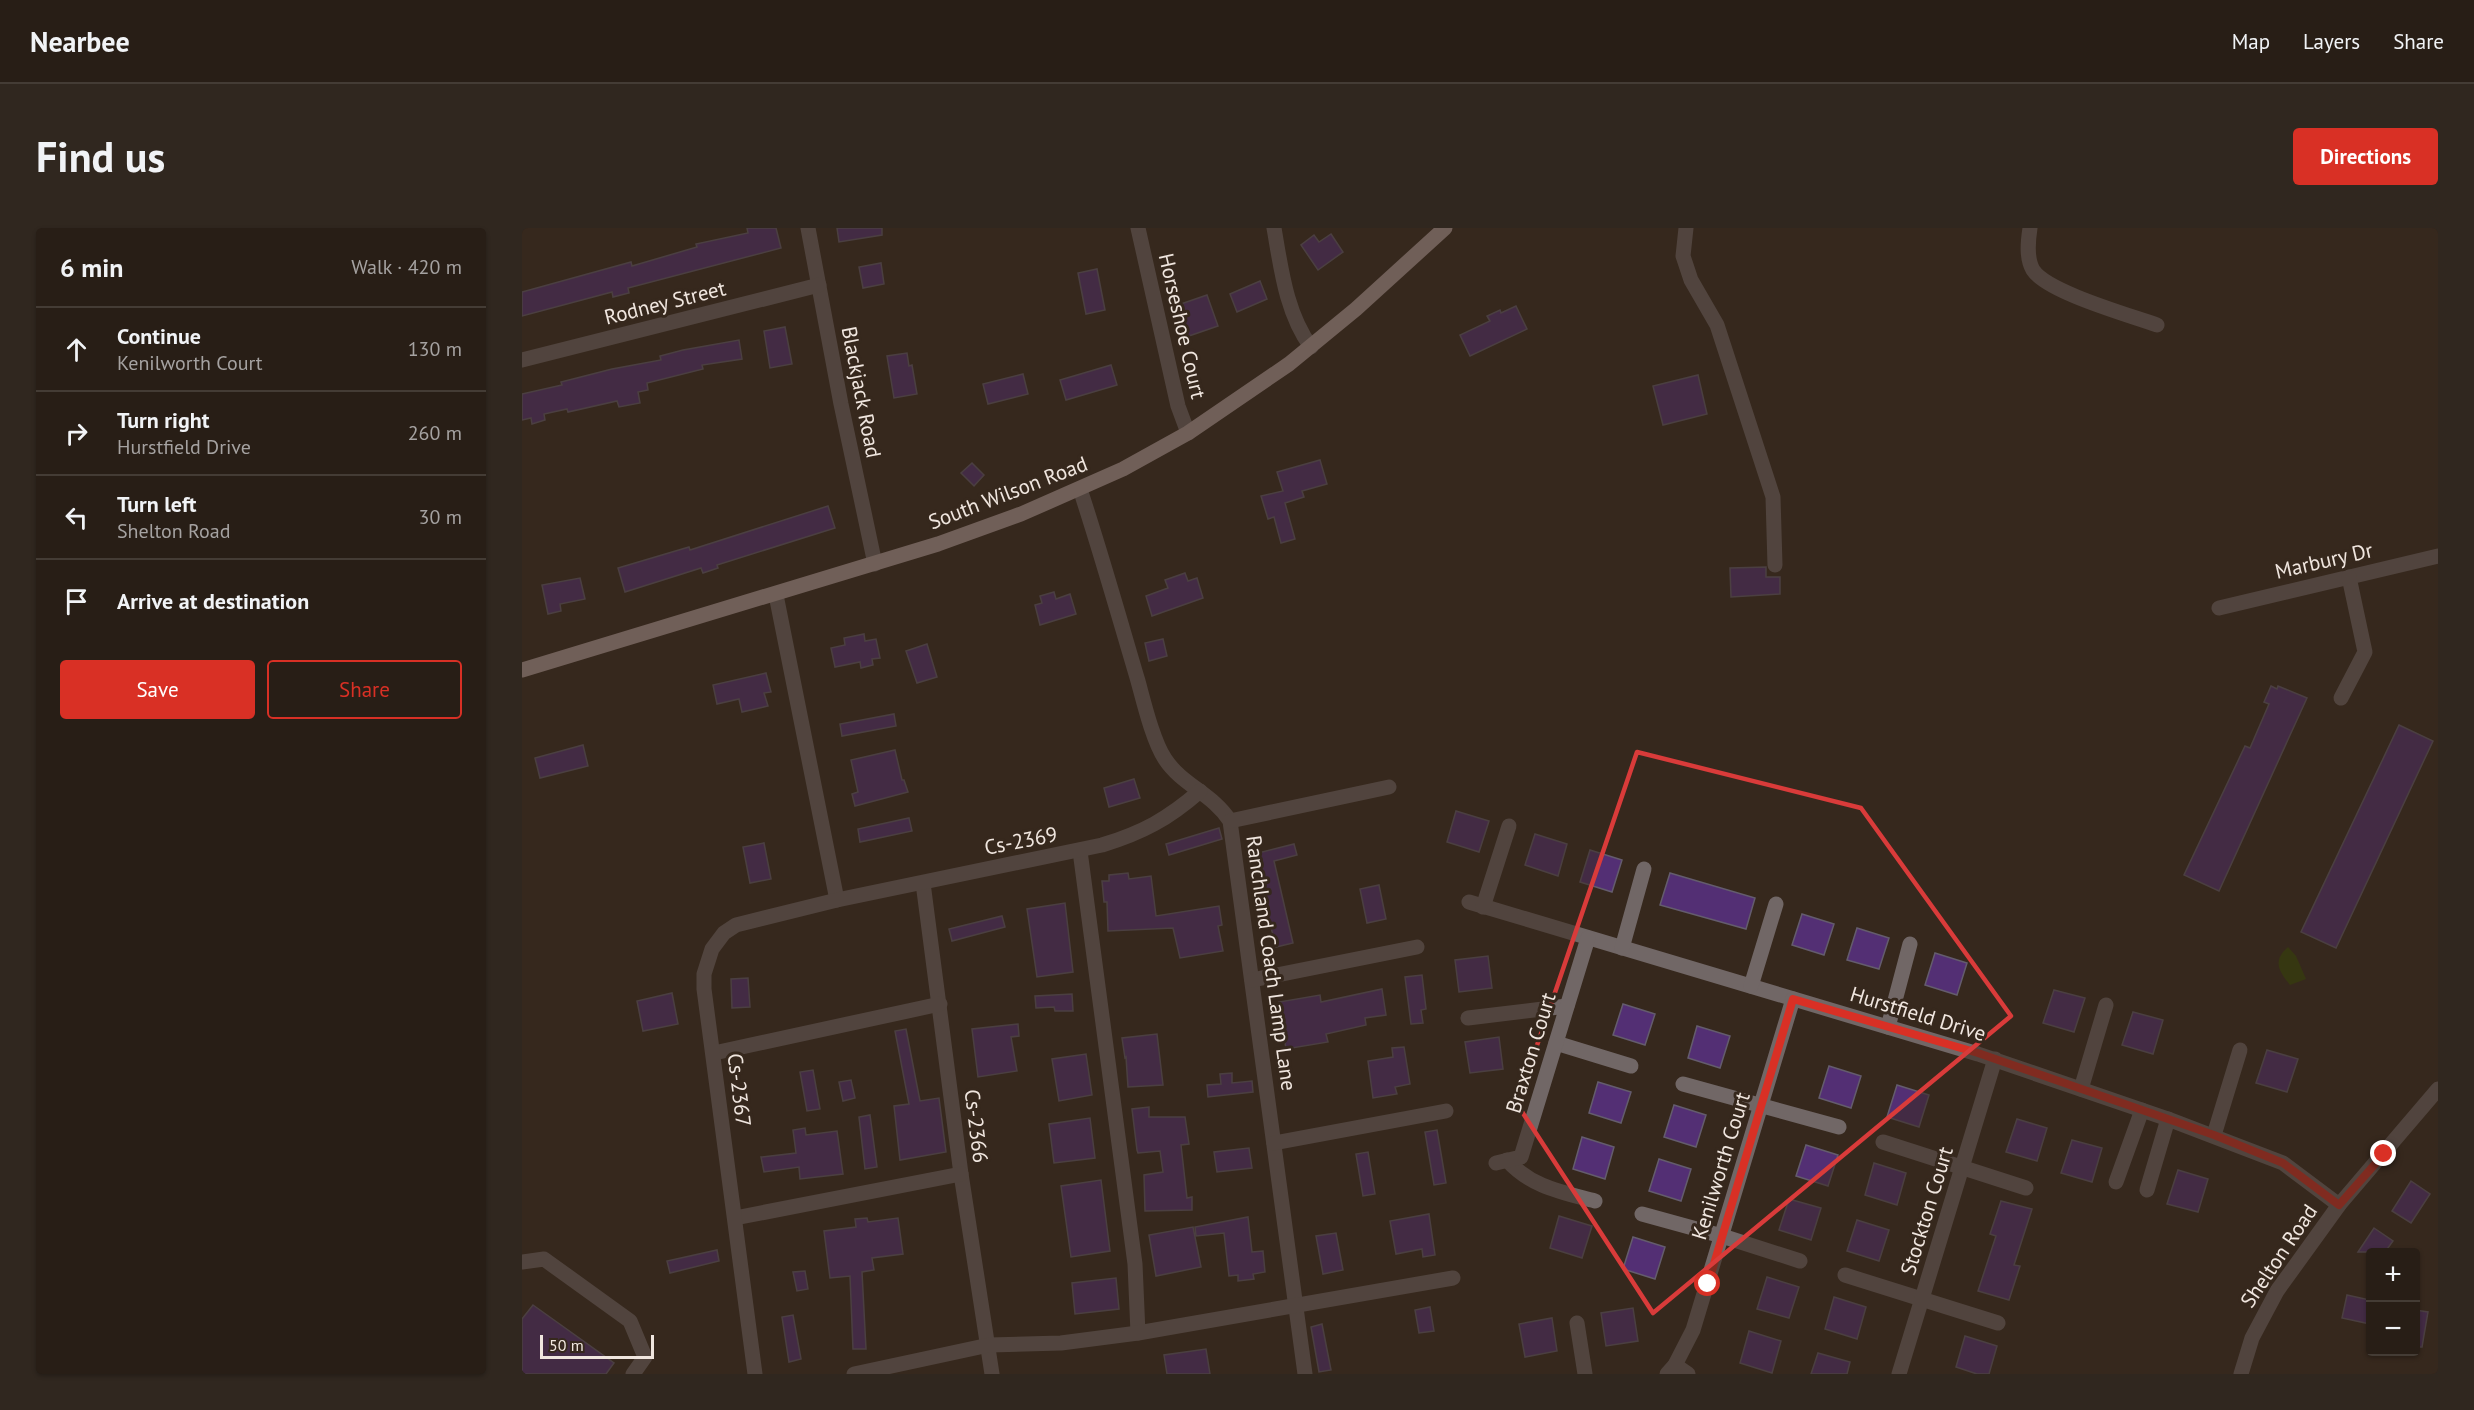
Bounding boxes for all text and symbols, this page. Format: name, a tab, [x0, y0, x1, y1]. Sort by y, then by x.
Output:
text: Nearbee	[30, 23, 130, 60]
text: Map	[2232, 28, 2270, 55]
text: Layers	[2303, 28, 2360, 55]
text: Share	[2393, 28, 2444, 55]
button: Directions	[2293, 128, 2438, 185]
text: Find us	[36, 129, 165, 184]
street label: Horseshoe Court	[1153, 250, 1212, 401]
text: 6 min	[60, 251, 123, 284]
text: Walk · 420 m	[351, 254, 462, 280]
street label: Rodney Street	[601, 274, 728, 331]
text: Continue	[117, 322, 201, 350]
street label: Blackjack Road	[836, 324, 887, 460]
icon: ahead	[60, 333, 93, 366]
text: 130 m	[408, 336, 462, 362]
text: Kenilworth Court	[117, 350, 263, 376]
text: Turn right	[117, 406, 209, 434]
icon: right	[60, 417, 93, 450]
text: 260 m	[408, 420, 462, 446]
text: Hurstfield Drive	[117, 434, 251, 460]
street label: South Wilson Road	[924, 450, 1091, 535]
text: Turn left	[117, 490, 197, 518]
icon: left	[60, 501, 93, 534]
text: 30 m	[419, 504, 462, 530]
text: Shelton Road	[117, 518, 230, 544]
street label: Marbury Dr	[2272, 536, 2375, 585]
icon: arrive	[60, 585, 93, 618]
text: Arrive at destination	[117, 587, 309, 615]
button: Save	[60, 660, 255, 719]
button: Share	[267, 660, 462, 719]
street label: Cs-2369	[982, 820, 1060, 861]
street label: Ranchland Coach Lamp Lane	[1240, 834, 1303, 1092]
street label: Hurstfield Drive	[1847, 980, 1989, 1047]
street label: Braxton Court	[1499, 989, 1562, 1116]
street label: Cs-2367	[722, 1052, 757, 1128]
street label: Cs-2366	[959, 1088, 994, 1164]
street label: Kenilworth Court	[1685, 1089, 1756, 1243]
route end	[2370, 1140, 2396, 1166]
street label: Stockton Court	[1894, 1143, 1959, 1278]
street label: Shelton Road	[2234, 1199, 2323, 1313]
map controls	[2366, 1248, 2420, 1356]
button: +	[2366, 1248, 2420, 1302]
route start	[1694, 1270, 1720, 1296]
button: −	[2366, 1302, 2420, 1356]
scale bar	[540, 1332, 654, 1360]
text: 50 m	[549, 1335, 584, 1355]

